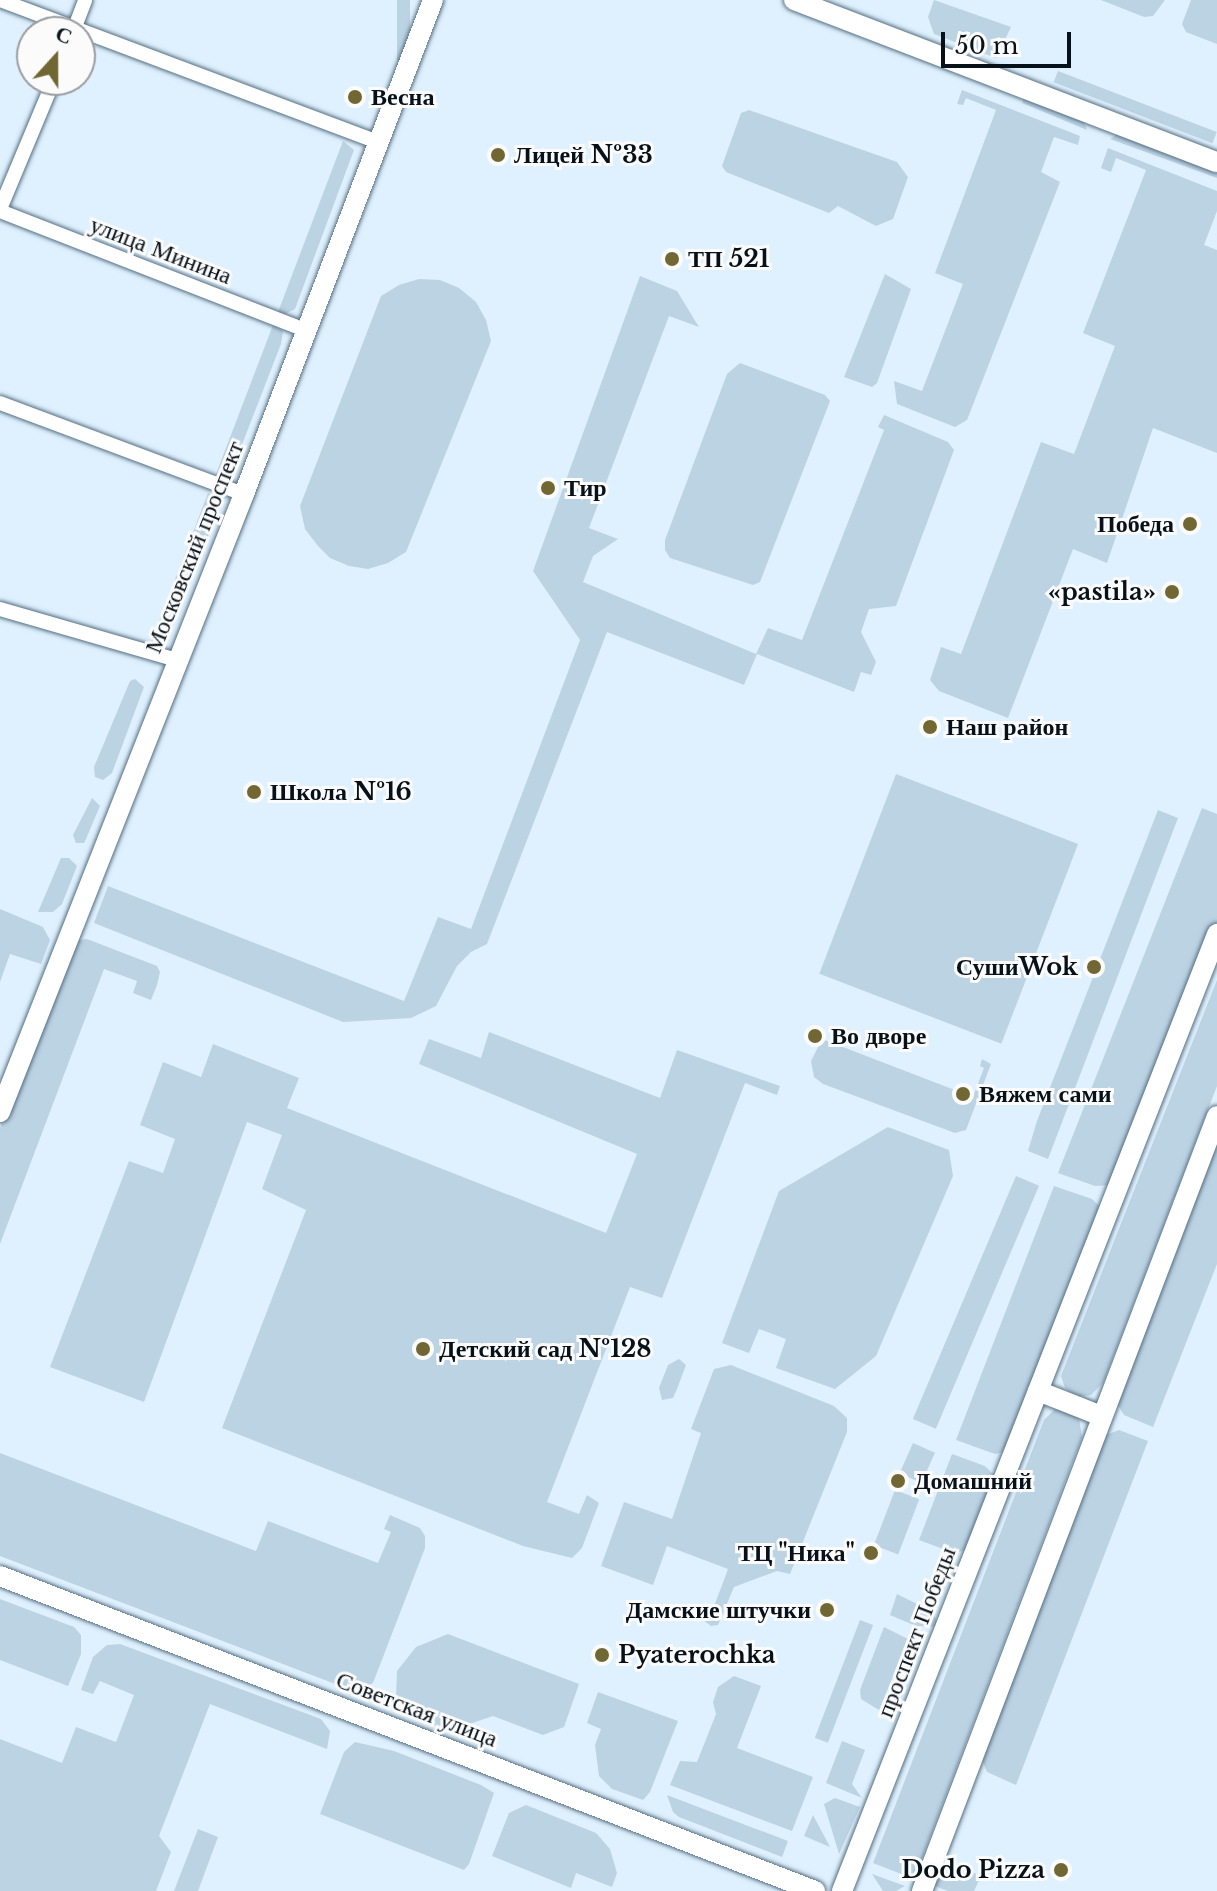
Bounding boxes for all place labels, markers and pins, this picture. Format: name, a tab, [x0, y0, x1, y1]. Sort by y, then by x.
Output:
place label: Весна	[371, 83, 434, 111]
marker: Весна	[346, 88, 364, 106]
place label: Лицей №33	[514, 141, 653, 169]
marker: Лицей №33	[489, 146, 507, 164]
place label: ТП 521	[688, 245, 769, 273]
marker: ТП 521	[663, 250, 681, 268]
place label: Тир	[564, 474, 607, 502]
marker: Тир	[539, 479, 557, 497]
place label: Победа	[1097, 510, 1174, 538]
marker: Победа	[1181, 515, 1199, 533]
place label: «pastila»	[1048, 578, 1156, 606]
marker: «pastila»	[1163, 583, 1181, 601]
place label: Наш район	[946, 713, 1068, 741]
marker: Наш район	[921, 718, 939, 736]
place label: Школа №16	[270, 778, 412, 806]
marker: Школа №16	[245, 783, 263, 801]
place label: СушиWok	[956, 953, 1078, 981]
marker: СушиWok	[1085, 958, 1103, 976]
place label: Во дворе	[831, 1022, 926, 1050]
marker: Во дворе	[806, 1027, 824, 1045]
place label: Вяжем сами	[979, 1080, 1112, 1108]
marker: Вяжем сами	[954, 1085, 972, 1103]
place label: Детский сад №128	[439, 1335, 652, 1363]
marker: Детский сад №128	[414, 1340, 432, 1358]
place label: Домашний	[914, 1467, 1032, 1495]
marker: Домашний	[889, 1472, 907, 1490]
place label: ТЦ "Ника"	[737, 1539, 855, 1567]
marker: ТЦ "Ника"	[862, 1544, 880, 1562]
place label: Дамские штучки	[626, 1596, 811, 1624]
marker: Дамские штучки	[818, 1601, 836, 1619]
place label: Pyaterochka	[618, 1641, 776, 1669]
marker: Pyaterochka	[593, 1646, 611, 1664]
place label: Dodo Pizza	[901, 1856, 1045, 1884]
marker: Dodo Pizza	[1052, 1861, 1070, 1879]

